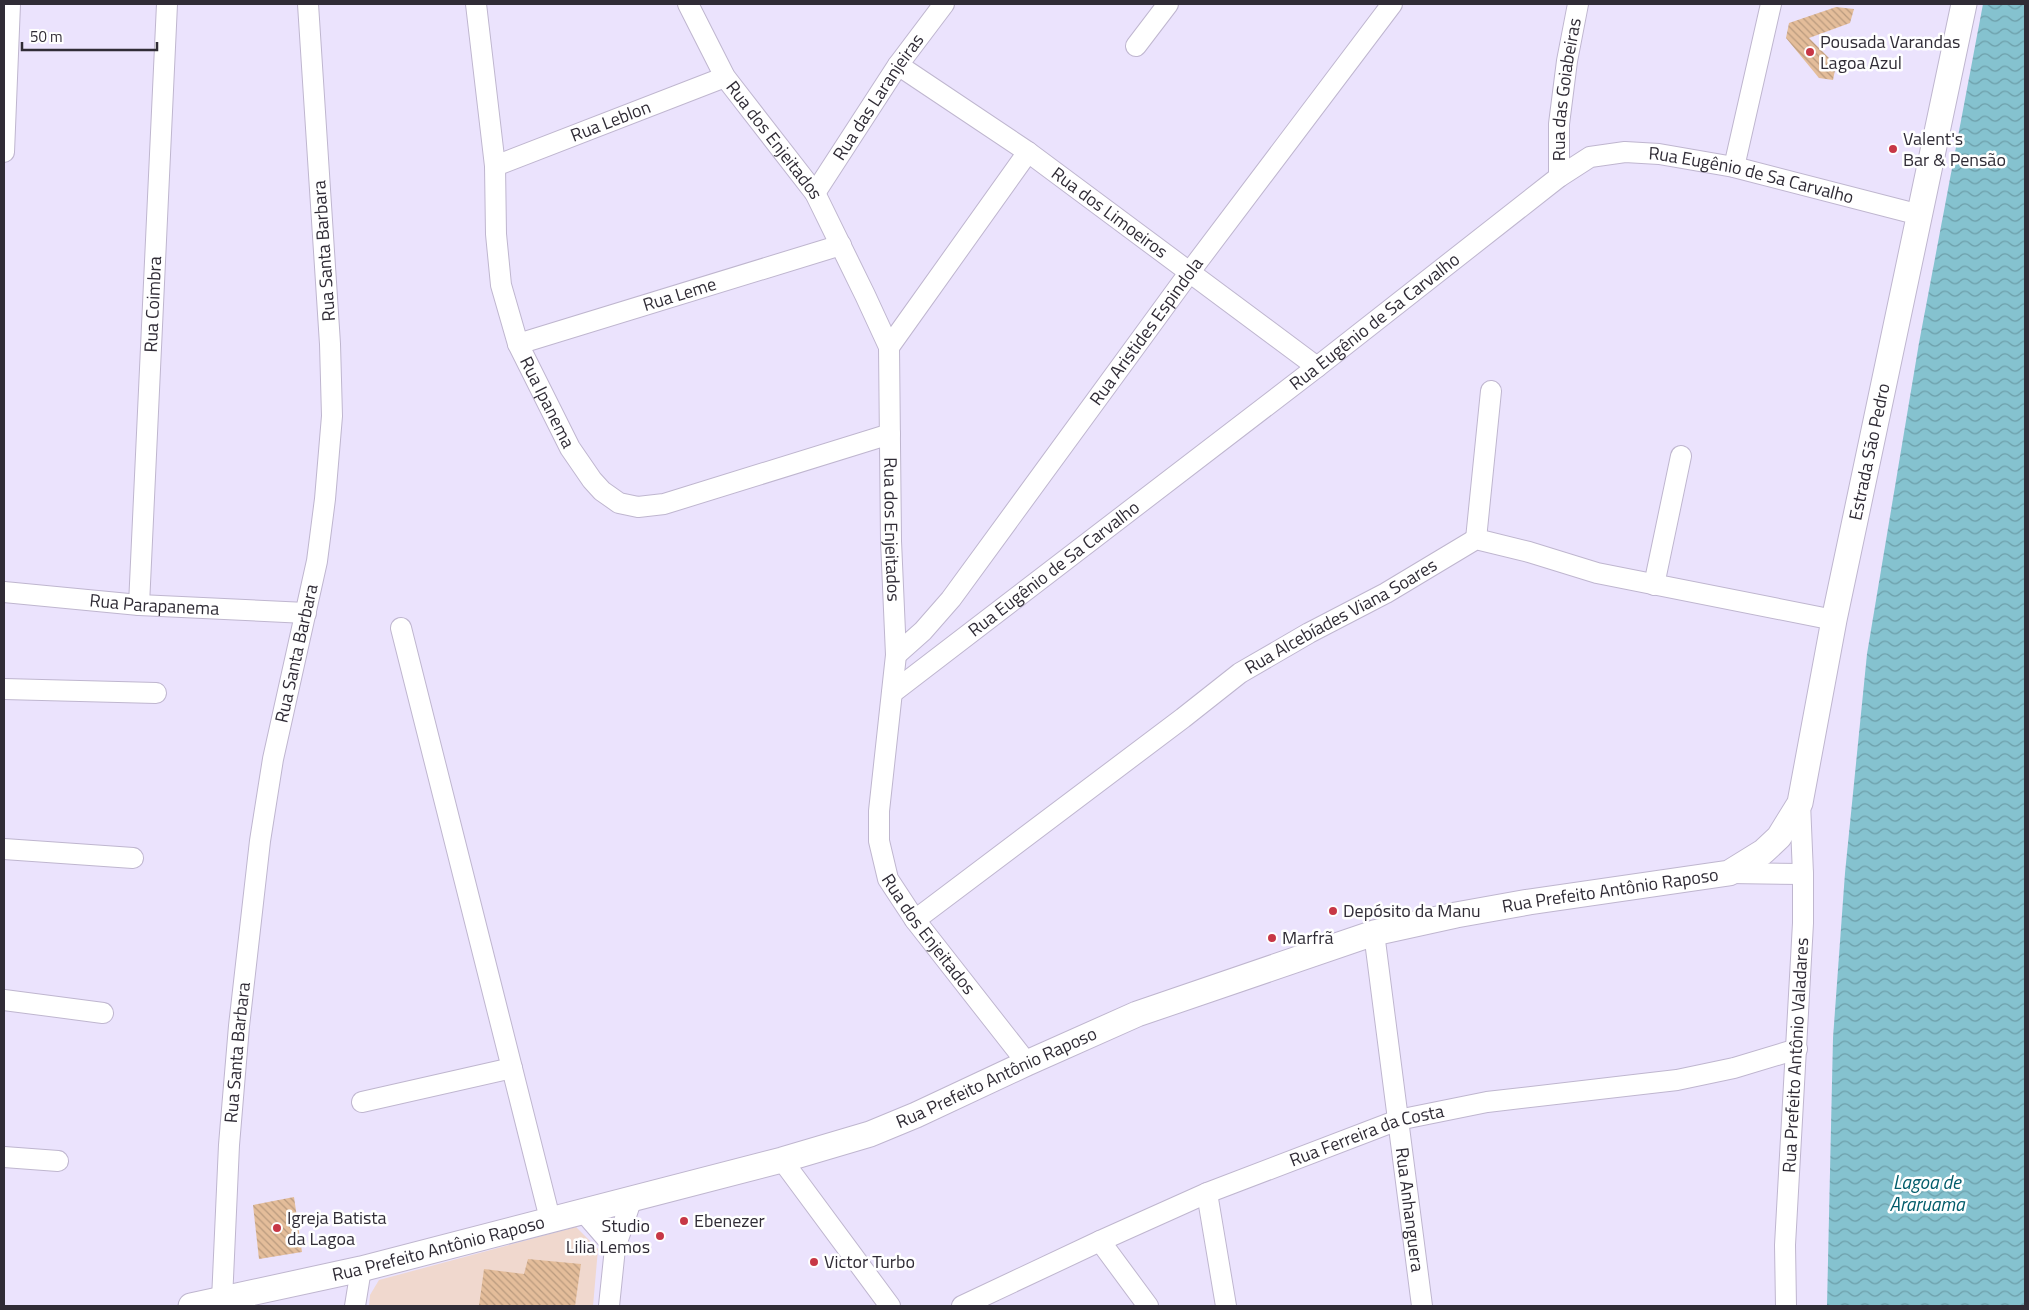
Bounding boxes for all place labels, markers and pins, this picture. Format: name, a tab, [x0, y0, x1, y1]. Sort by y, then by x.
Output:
place label: Pousada Varandas Lagoa Azul	[1820, 28, 1960, 76]
marker: Pousada Varandas Lagoa Azul	[1804, 46, 1816, 58]
place label: Valent's Bar & Pensão	[1903, 125, 2006, 173]
marker: Valent's Bar & Pensão	[1887, 143, 1899, 155]
place label: Depósito da Manu	[1343, 897, 1481, 924]
marker: Depósito da Manu	[1327, 905, 1339, 917]
place label: Marfrã	[1282, 924, 1334, 951]
marker: Marfrã	[1266, 932, 1278, 944]
place label: Igreja Batista da Lagoa	[287, 1204, 387, 1252]
place label: Ebenezer	[694, 1207, 765, 1234]
place label: Studio Lilia Lemos	[566, 1212, 650, 1260]
marker: Ebenezer	[678, 1215, 690, 1227]
marker: Igreja Batista da Lagoa	[271, 1222, 283, 1234]
marker: Studio Lilia Lemos	[654, 1230, 666, 1242]
place label: Victor Turbo	[824, 1248, 915, 1275]
marker: Victor Turbo	[808, 1256, 820, 1268]

